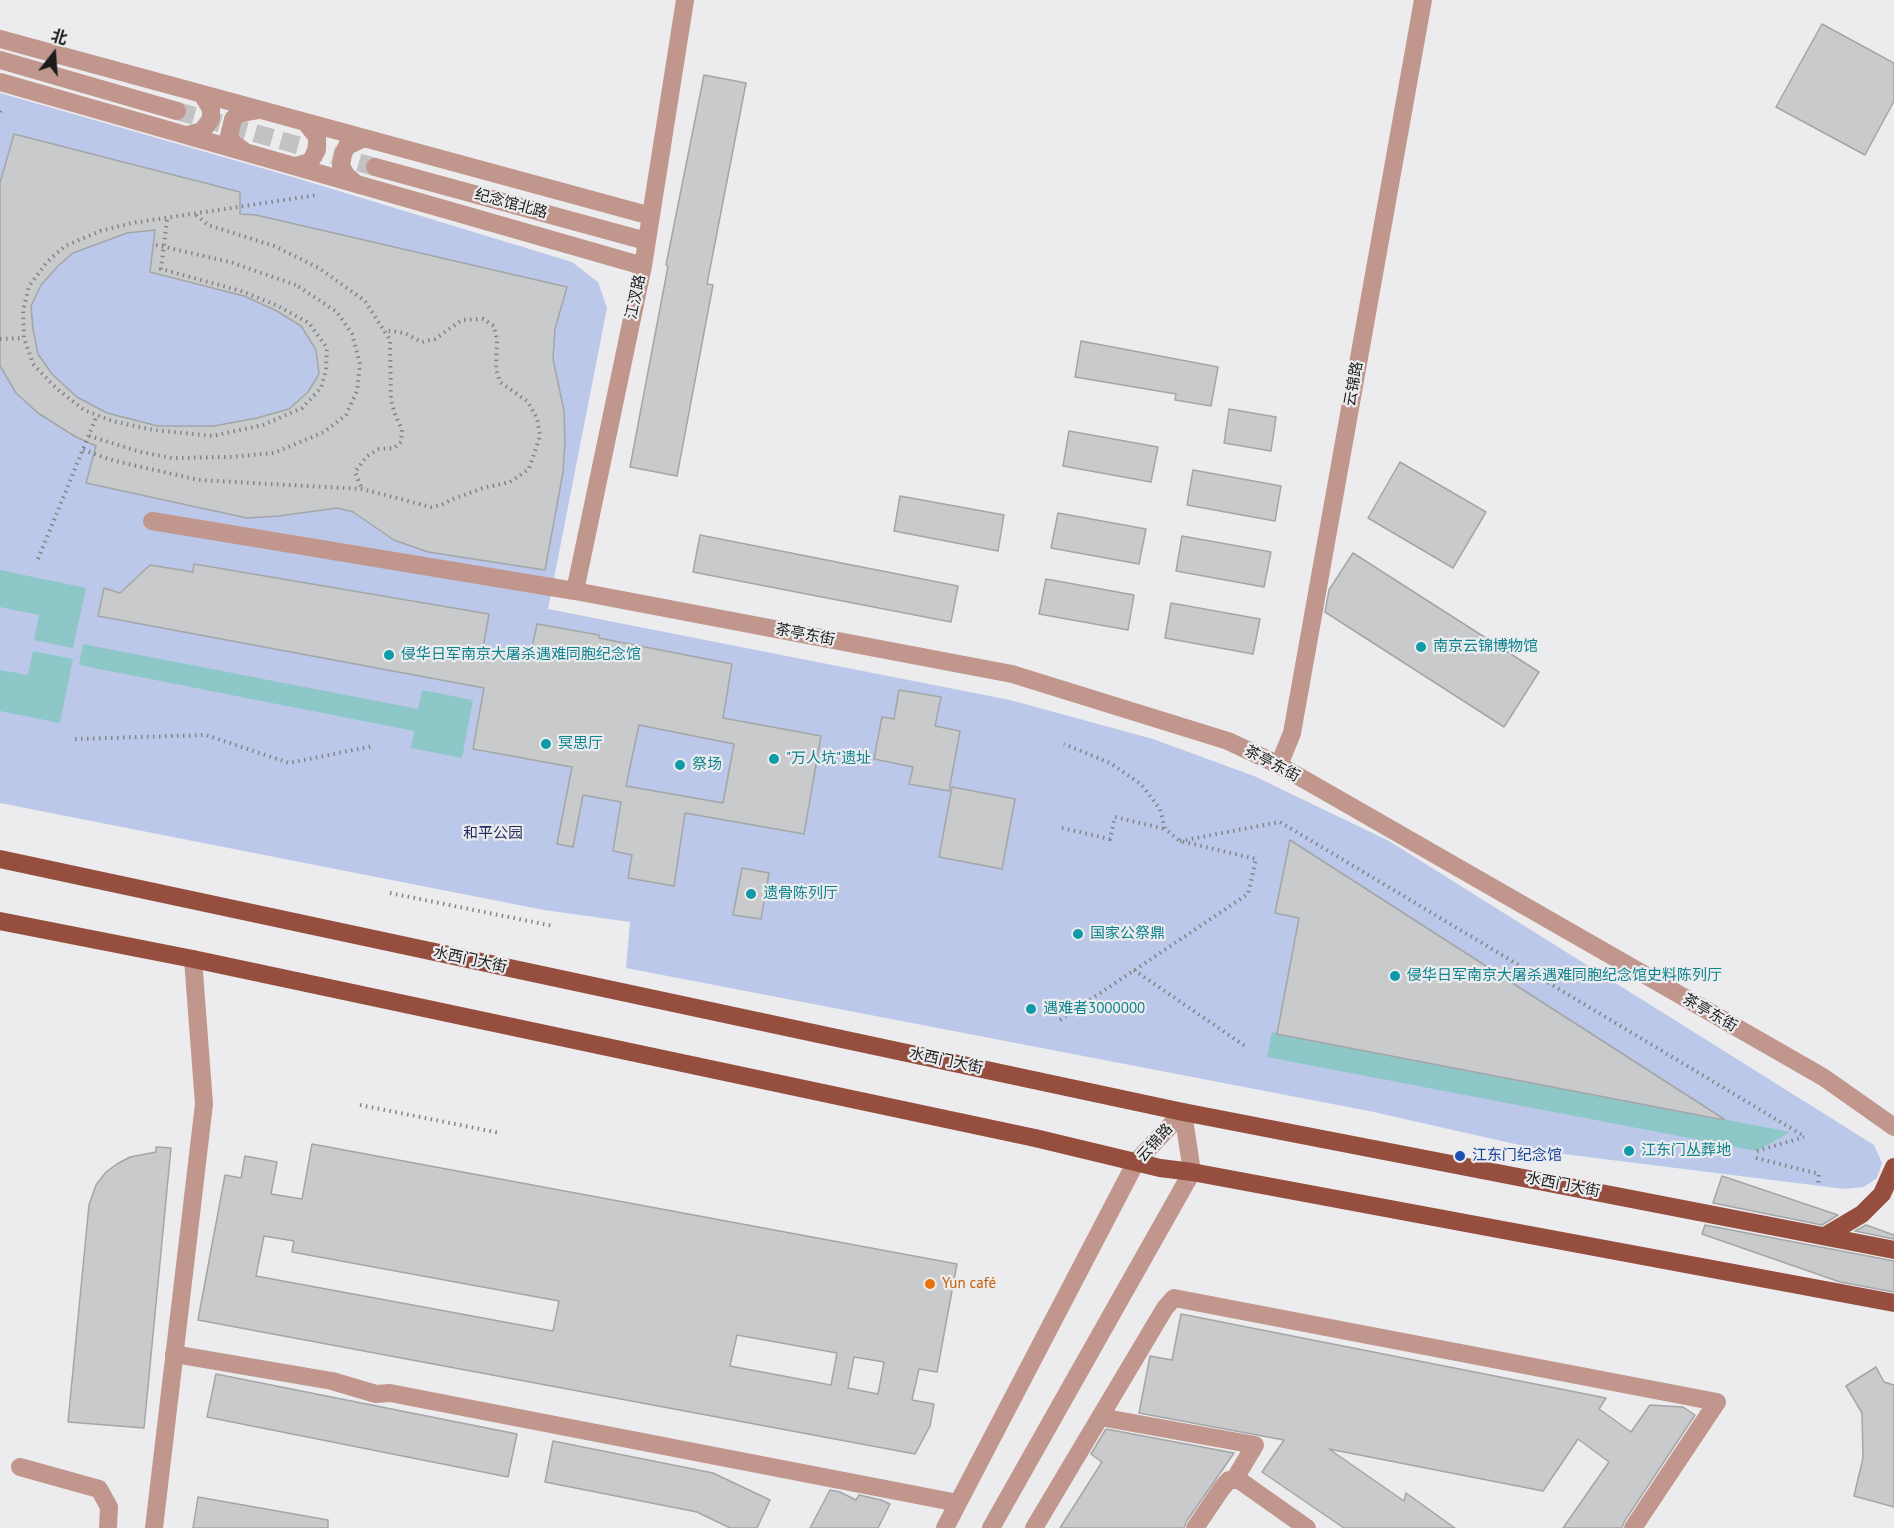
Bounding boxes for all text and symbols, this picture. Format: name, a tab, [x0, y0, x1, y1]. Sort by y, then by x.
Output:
north arrow	[24, 24, 84, 84]
text: 北	[49, 25, 70, 49]
street label: 纪念馆北路	[472, 186, 550, 222]
street label: 江汊路	[623, 273, 649, 321]
street label: 云锦路	[1341, 360, 1367, 408]
street label: 茶亭东街	[774, 620, 836, 650]
place label: 南京云锦博物馆	[1433, 638, 1538, 656]
marker: 南京云锦博物馆	[1414, 640, 1428, 654]
place label: 侵华日军南京大屠杀遇难同胞纪念馆	[401, 646, 641, 664]
marker: 侵华日军南京大屠杀遇难同胞纪念馆	[382, 648, 396, 662]
place label: 冥思厅	[558, 735, 603, 753]
marker: 冥思厅	[539, 737, 553, 751]
street label: 茶亭东街	[1241, 742, 1303, 786]
place label: "万人坑"遗址	[786, 750, 871, 768]
marker: "万人坑"遗址	[767, 752, 781, 766]
place label: 祭场	[692, 756, 722, 774]
marker: 祭场	[673, 758, 687, 772]
park label: 和平公园	[463, 825, 523, 843]
place label: 遗骨陈列厅	[763, 885, 838, 903]
marker: 遗骨陈列厅	[744, 887, 758, 901]
place label: 国家公祭鼎	[1090, 925, 1165, 943]
marker: 国家公祭鼎	[1071, 927, 1085, 941]
street label: 水西门大街	[431, 943, 509, 977]
place label: 侵华日军南京大屠杀遇难同胞纪念馆史料陈列厅	[1407, 967, 1722, 985]
marker: 侵华日军南京大屠杀遇难同胞纪念馆史料陈列厅	[1388, 969, 1402, 983]
street label: 茶亭东街	[1680, 990, 1740, 1036]
place label: 遇难者3000000	[1043, 1000, 1145, 1018]
marker: 遇难者3000000	[1024, 1002, 1038, 1016]
street label: 水西门大街	[907, 1044, 985, 1078]
street label: 云锦路	[1133, 1120, 1177, 1166]
place label: 江东门丛葬地	[1641, 1142, 1731, 1160]
marker: 江东门丛葬地	[1622, 1144, 1636, 1158]
place label: 江东门纪念馆	[1472, 1147, 1562, 1165]
marker: 江东门纪念馆	[1453, 1149, 1467, 1163]
street label: 水西门大街	[1524, 1169, 1602, 1201]
place label: Yun café	[942, 1275, 996, 1293]
marker: Yun café	[923, 1277, 937, 1291]

